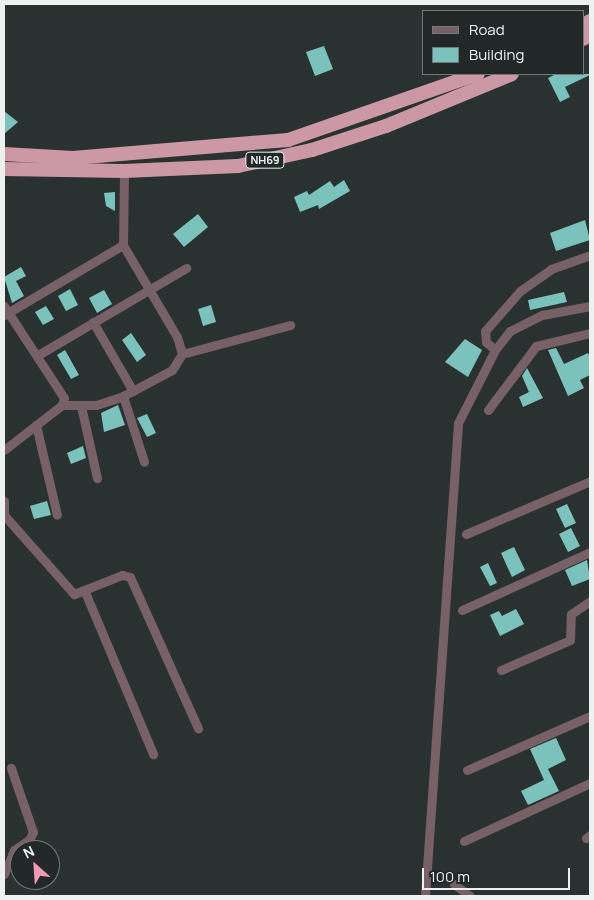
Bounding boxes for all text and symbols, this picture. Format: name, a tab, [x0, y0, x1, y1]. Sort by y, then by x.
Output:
legend	[422, 10, 584, 75]
text: Road	[469, 19, 505, 40]
text: Building	[469, 44, 524, 65]
road number: NH69	[245, 152, 285, 168]
north arrow	[10, 840, 60, 890]
text: N	[20, 841, 37, 863]
scale bar	[424, 858, 572, 890]
text: 100 m	[430, 866, 470, 887]

